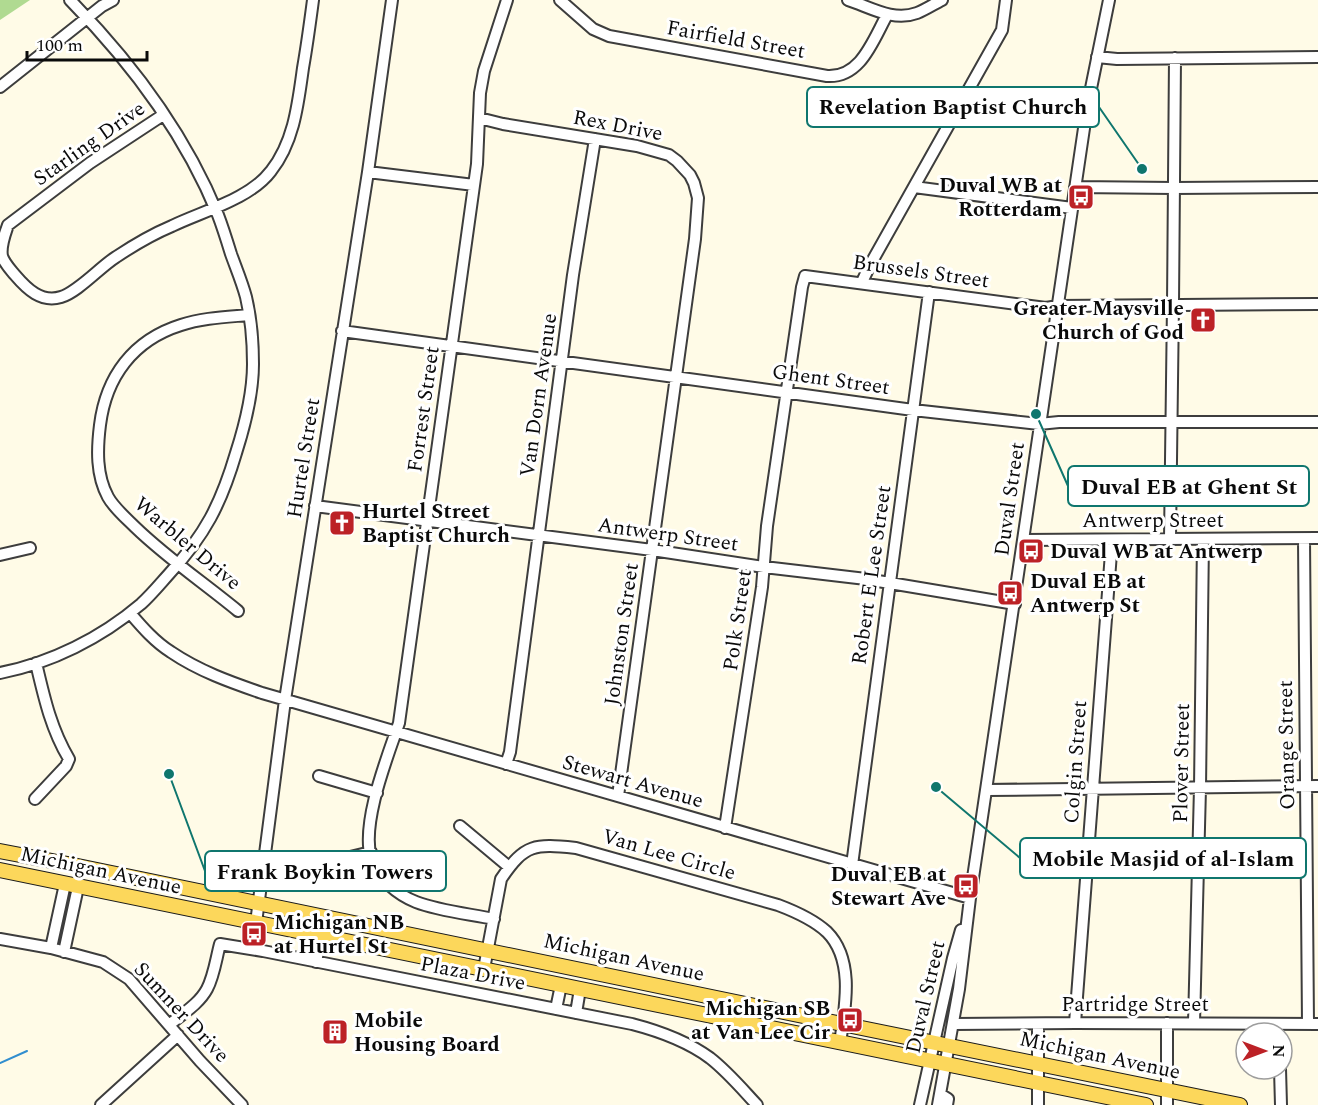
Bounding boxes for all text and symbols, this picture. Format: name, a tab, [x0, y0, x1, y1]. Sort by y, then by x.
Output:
street label: Fairfield Street	[664, 12, 808, 68]
scale bar	[27, 24, 147, 62]
text: 100 m	[36, 32, 83, 59]
callout: Revelation Baptist Church	[807, 87, 1099, 127]
text: Revelation Baptist Church	[819, 91, 1088, 124]
street label: Starling Drive	[27, 93, 152, 194]
street label: Rex Drive	[570, 102, 665, 150]
place label: Duval WB at Rotterdam	[939, 170, 1062, 226]
bus stop icon: Duval WB at Rotterdam	[1066, 182, 1096, 212]
street label: Brussels Street	[850, 247, 991, 297]
place label: Greater Maysville Church of God	[1013, 293, 1184, 349]
church icon: Greater Maysville Church of God	[1188, 305, 1218, 335]
street label: Van Dorn Avenue	[512, 311, 566, 479]
street label: Forrest Street	[399, 344, 449, 474]
street label: Ghent Street	[770, 356, 892, 404]
street label: Hurtel Street	[279, 396, 329, 521]
street label: Duval Street	[986, 440, 1034, 558]
callout: Duval EB at Ghent St	[1068, 466, 1309, 506]
text: Duval EB at Ghent St	[1081, 471, 1297, 504]
street label: Robert E Lee Street	[844, 483, 900, 667]
street label: Warbler Drive	[127, 489, 248, 598]
place label: Hurtel Street Baptist Church	[362, 496, 510, 552]
street label: Antwerp Street	[1082, 505, 1224, 537]
church icon: Hurtel Street Baptist Church	[327, 508, 357, 538]
street label: Antwerp Street	[595, 509, 740, 561]
bus stop icon: Duval WB at Antwerp	[1016, 536, 1046, 566]
place label: Duval WB at Antwerp	[1050, 536, 1263, 568]
street label: Johnston Street	[596, 561, 648, 708]
place label: Duval EB at Antwerp St	[1030, 566, 1146, 622]
street label: Polk Street	[715, 567, 761, 673]
bus stop icon: Duval EB at Antwerp St	[995, 578, 1025, 608]
street label: Orange Street	[1270, 680, 1304, 810]
street label: Colgin Street	[1056, 699, 1096, 825]
street label: Plover Street	[1165, 703, 1199, 823]
street label: Stewart Avenue	[558, 747, 707, 817]
street label: Van Lee Circle	[598, 821, 739, 889]
street label: Michigan Avenue	[17, 838, 184, 904]
callout: Mobile Masjid of al-Islam	[1020, 838, 1306, 878]
text: Mobile Masjid of al-Islam	[1032, 843, 1294, 876]
callout: Frank Boykin Towers	[205, 851, 446, 891]
text: Frank Boykin Towers	[217, 856, 433, 889]
place label: Duval EB at Stewart Ave	[830, 859, 946, 915]
bus stop icon: Duval EB at Stewart Ave	[951, 871, 981, 901]
place label: Michigan NB at Hurtel St	[274, 907, 404, 963]
bus stop icon: Michigan NB at Hurtel St	[239, 919, 269, 949]
street label: Michigan Avenue	[540, 925, 707, 991]
street label: Duval Street	[897, 938, 954, 1057]
street label: Plaza Drive	[417, 948, 528, 1000]
street label: Sumner Drive	[126, 955, 237, 1071]
street label: Partridge Street	[1061, 989, 1209, 1021]
place label: Michigan SB at Van Lee Cir	[691, 993, 830, 1049]
place label: Mobile Housing Board	[354, 1005, 500, 1061]
bus stop icon: Michigan SB at Van Lee Cir	[835, 1005, 865, 1035]
building icon: Mobile Housing Board	[320, 1017, 350, 1047]
north arrow	[1234, 1021, 1294, 1081]
street label: Michigan Avenue	[1016, 1023, 1183, 1089]
text: N	[1266, 1044, 1290, 1058]

